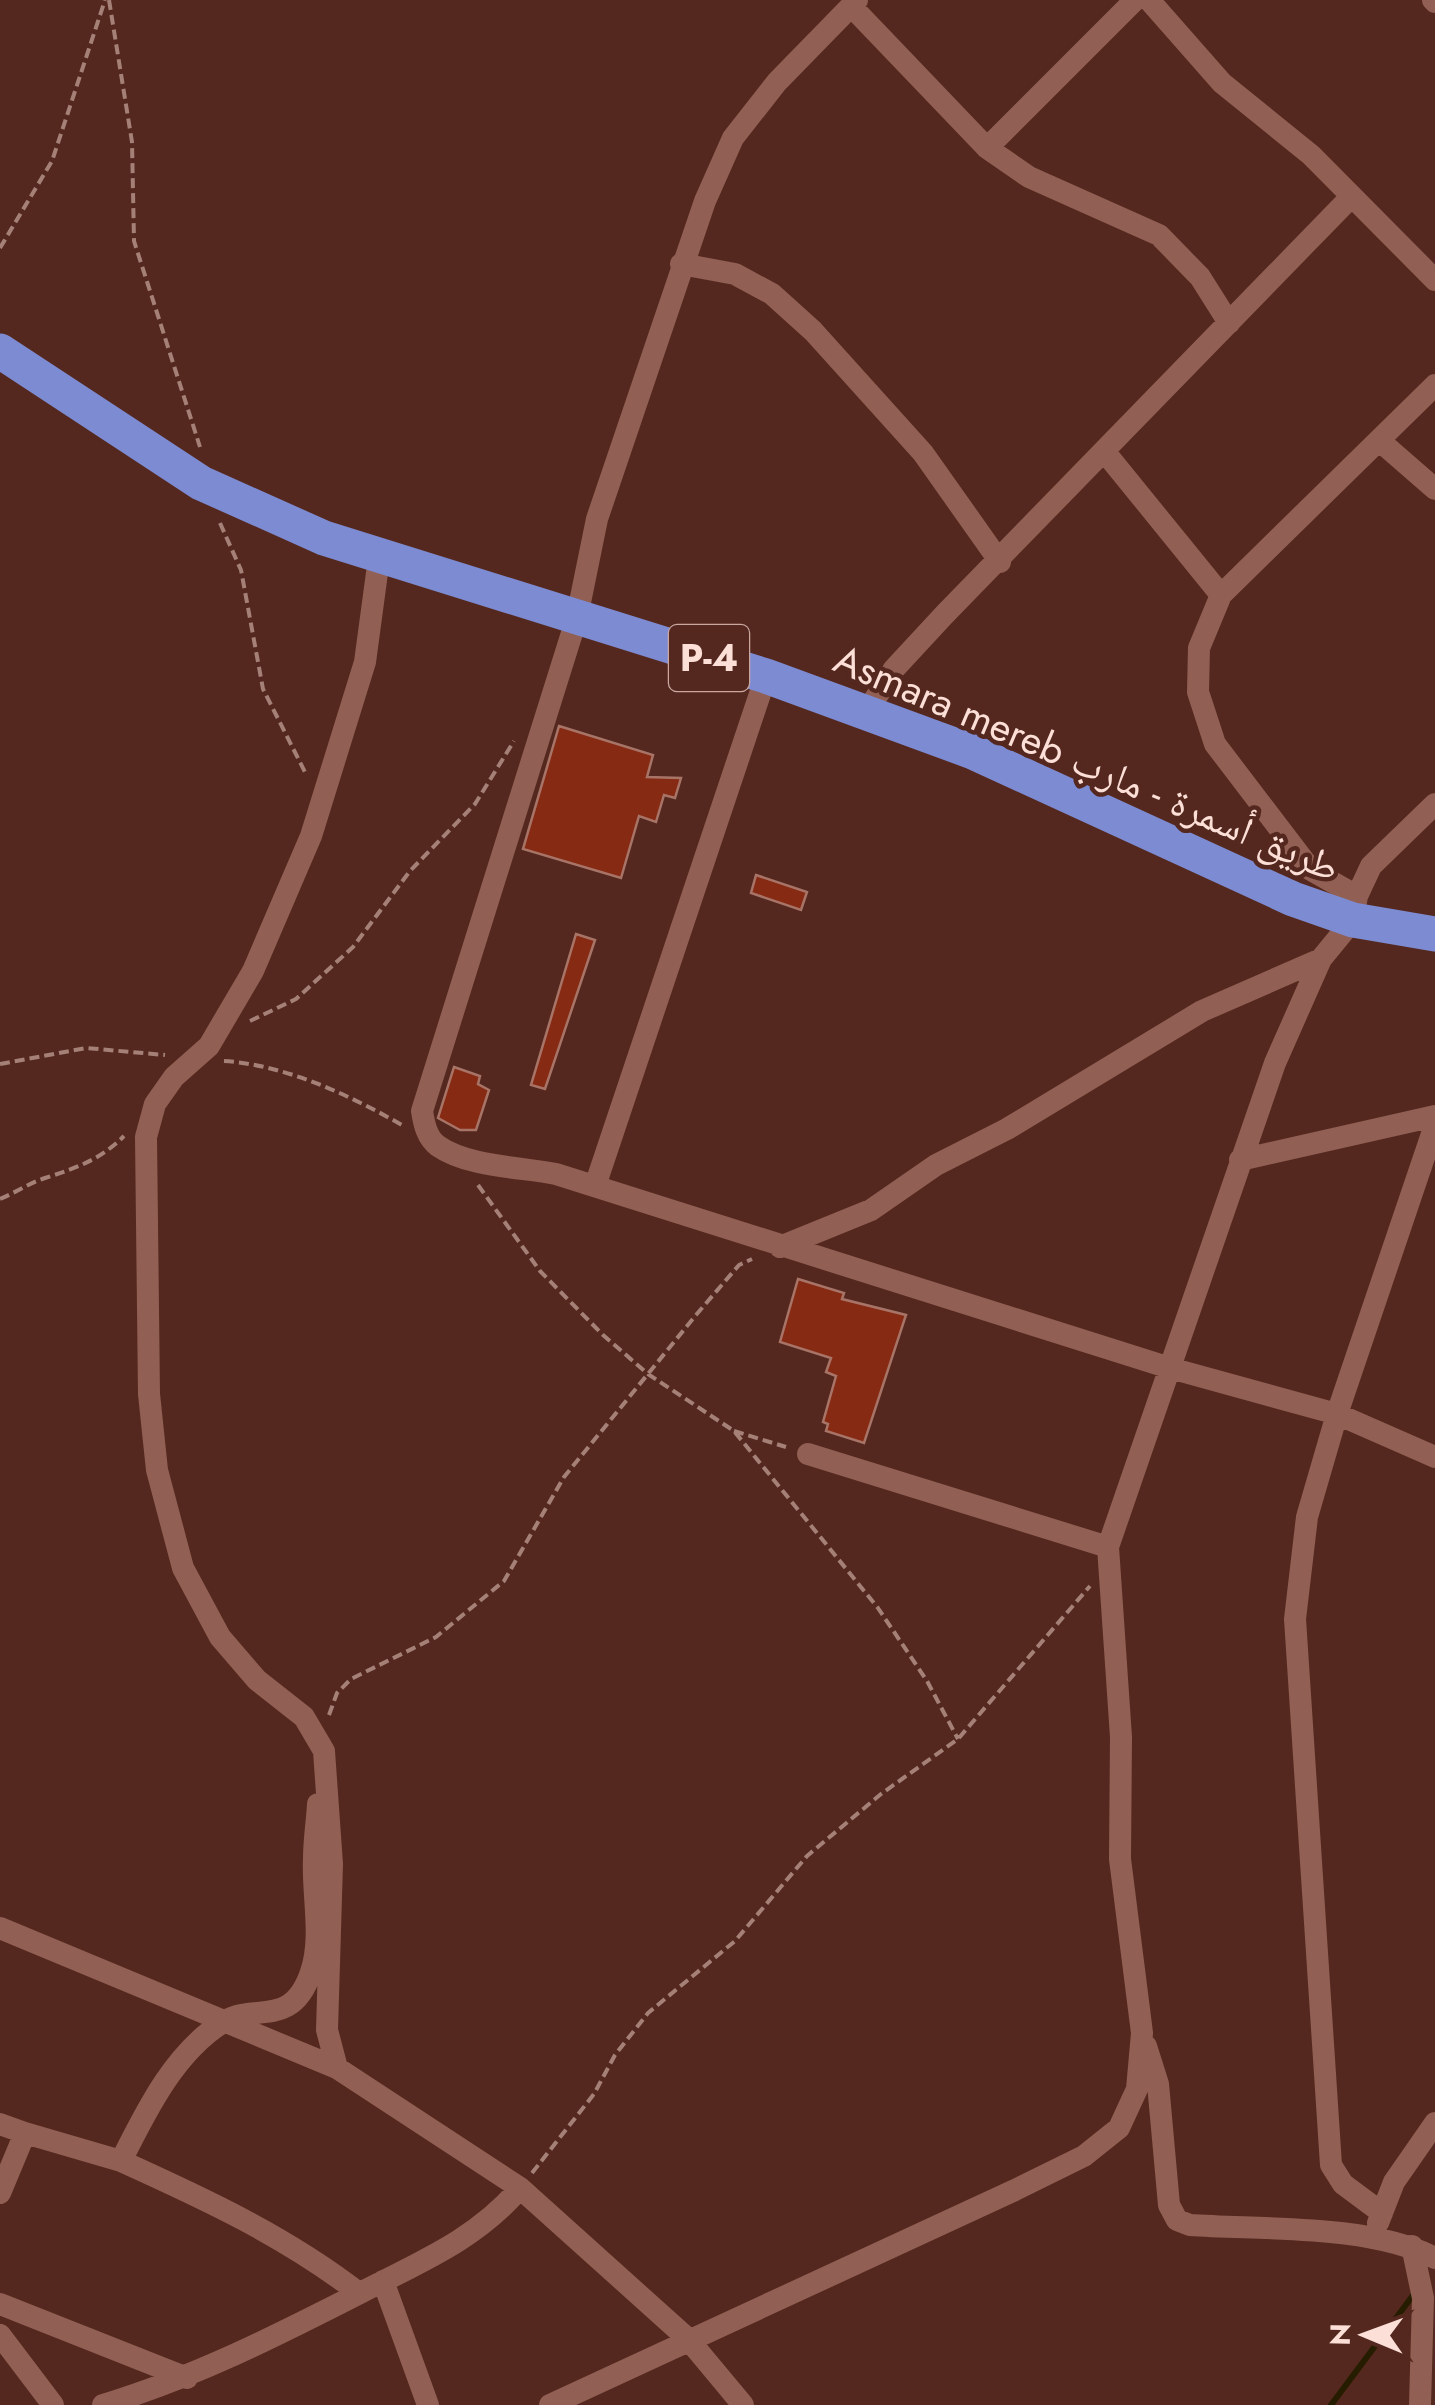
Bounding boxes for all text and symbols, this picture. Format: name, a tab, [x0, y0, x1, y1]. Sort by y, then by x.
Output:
road number: P-4	[669, 625, 749, 691]
street label: Asmara mereb طريق أسمرة - مارب	[825, 630, 1349, 896]
north arrow	[1315, 2285, 1415, 2385]
text: N	[1320, 2323, 1361, 2346]

